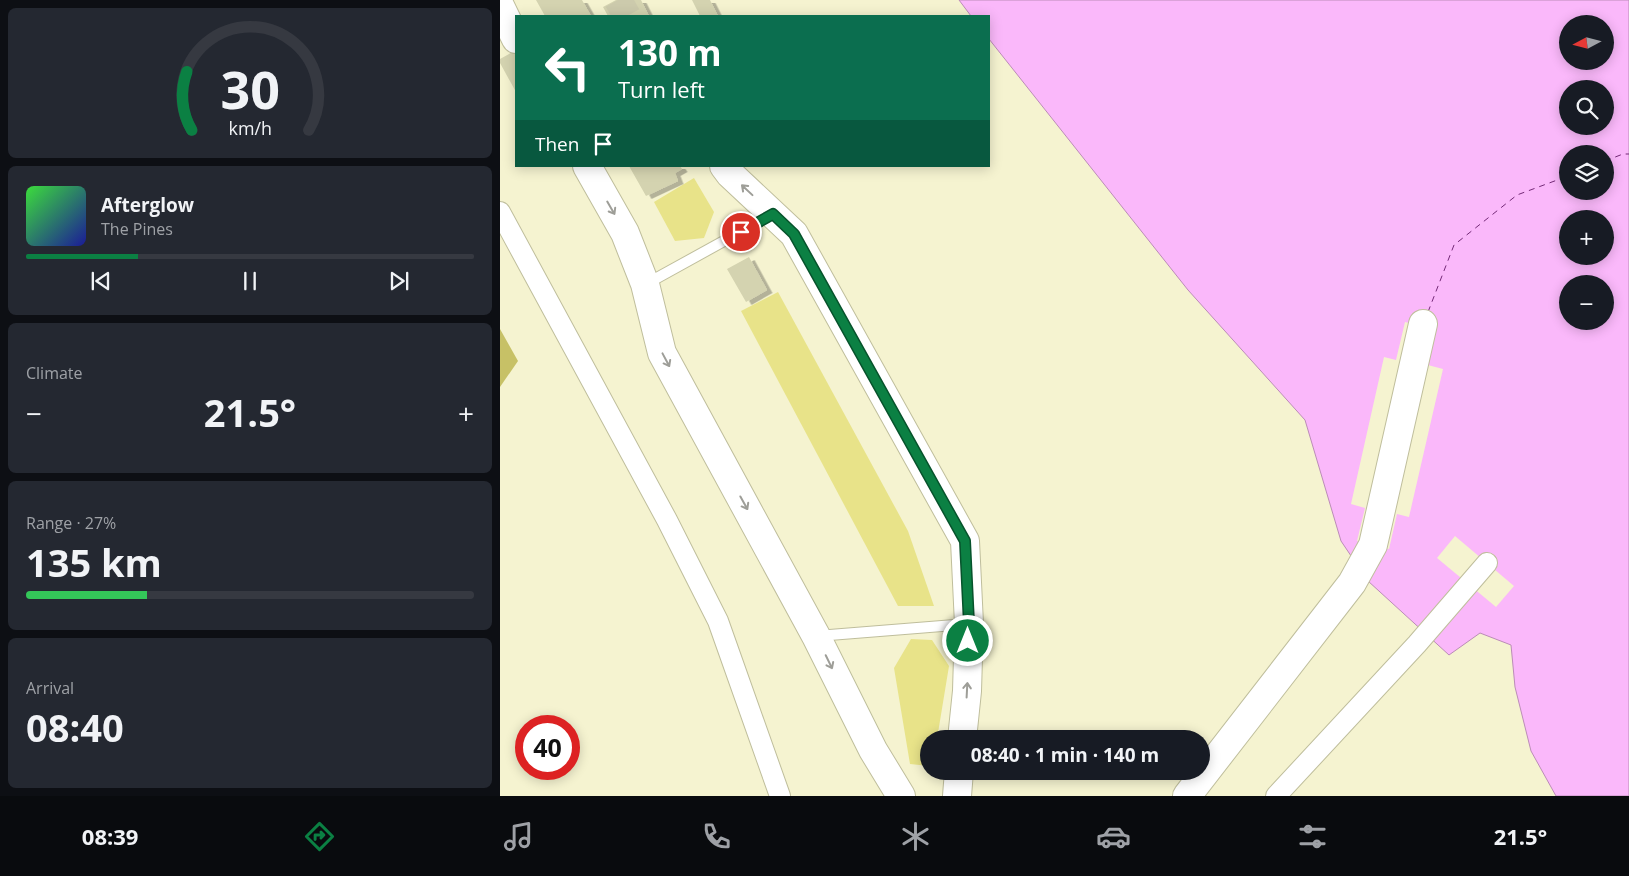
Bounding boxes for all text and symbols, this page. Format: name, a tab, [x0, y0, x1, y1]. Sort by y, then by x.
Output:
north arrow	[1559, 15, 1614, 70]
map controls	[1559, 15, 1614, 330]
text: 130 m	[618, 29, 722, 76]
icon: left	[535, 35, 600, 100]
text: 30	[220, 53, 280, 124]
text: Turn left	[618, 74, 705, 104]
button: search	[1559, 80, 1614, 135]
text: km/h	[228, 116, 272, 140]
icon: arrive	[589, 130, 617, 158]
text: Then	[535, 131, 579, 157]
button: layers	[1559, 145, 1614, 200]
one-way arrow	[740, 184, 753, 196]
text: Afterglow	[101, 192, 194, 218]
one-way arrow	[607, 201, 617, 215]
button: +	[1559, 210, 1614, 265]
pin	[720, 211, 762, 253]
text: The Pines	[101, 218, 173, 240]
icon: arrive	[727, 218, 755, 246]
icon: previous	[87, 267, 115, 295]
icon: pause	[236, 267, 264, 295]
icon: next	[385, 267, 413, 295]
button: −	[1559, 275, 1614, 330]
one-way arrow	[661, 353, 671, 368]
text: Climate	[26, 362, 83, 384]
text: 21.5°	[204, 386, 296, 438]
text: −	[26, 394, 42, 432]
text: +	[458, 394, 474, 432]
one-way arrow	[739, 495, 749, 510]
text: Range · 27%	[26, 512, 116, 534]
text: 135 km	[26, 536, 162, 588]
position arrow	[941, 614, 993, 666]
one-way arrow	[824, 654, 834, 669]
text: Arrival	[26, 677, 74, 699]
one-way arrow	[962, 682, 971, 698]
text: 08:40	[26, 701, 124, 753]
speed limit sign: 40	[515, 715, 580, 780]
text: 08:40 · 1 min · 140 m	[971, 742, 1159, 768]
icon: directions	[302, 819, 337, 854]
icon: music	[501, 819, 536, 854]
icon: phone	[699, 819, 734, 854]
icon: climate	[898, 819, 933, 854]
icon: car	[1096, 819, 1131, 854]
icon: filters	[1295, 819, 1330, 854]
text: 08:39	[82, 821, 138, 851]
text: 21.5°	[1494, 821, 1547, 851]

